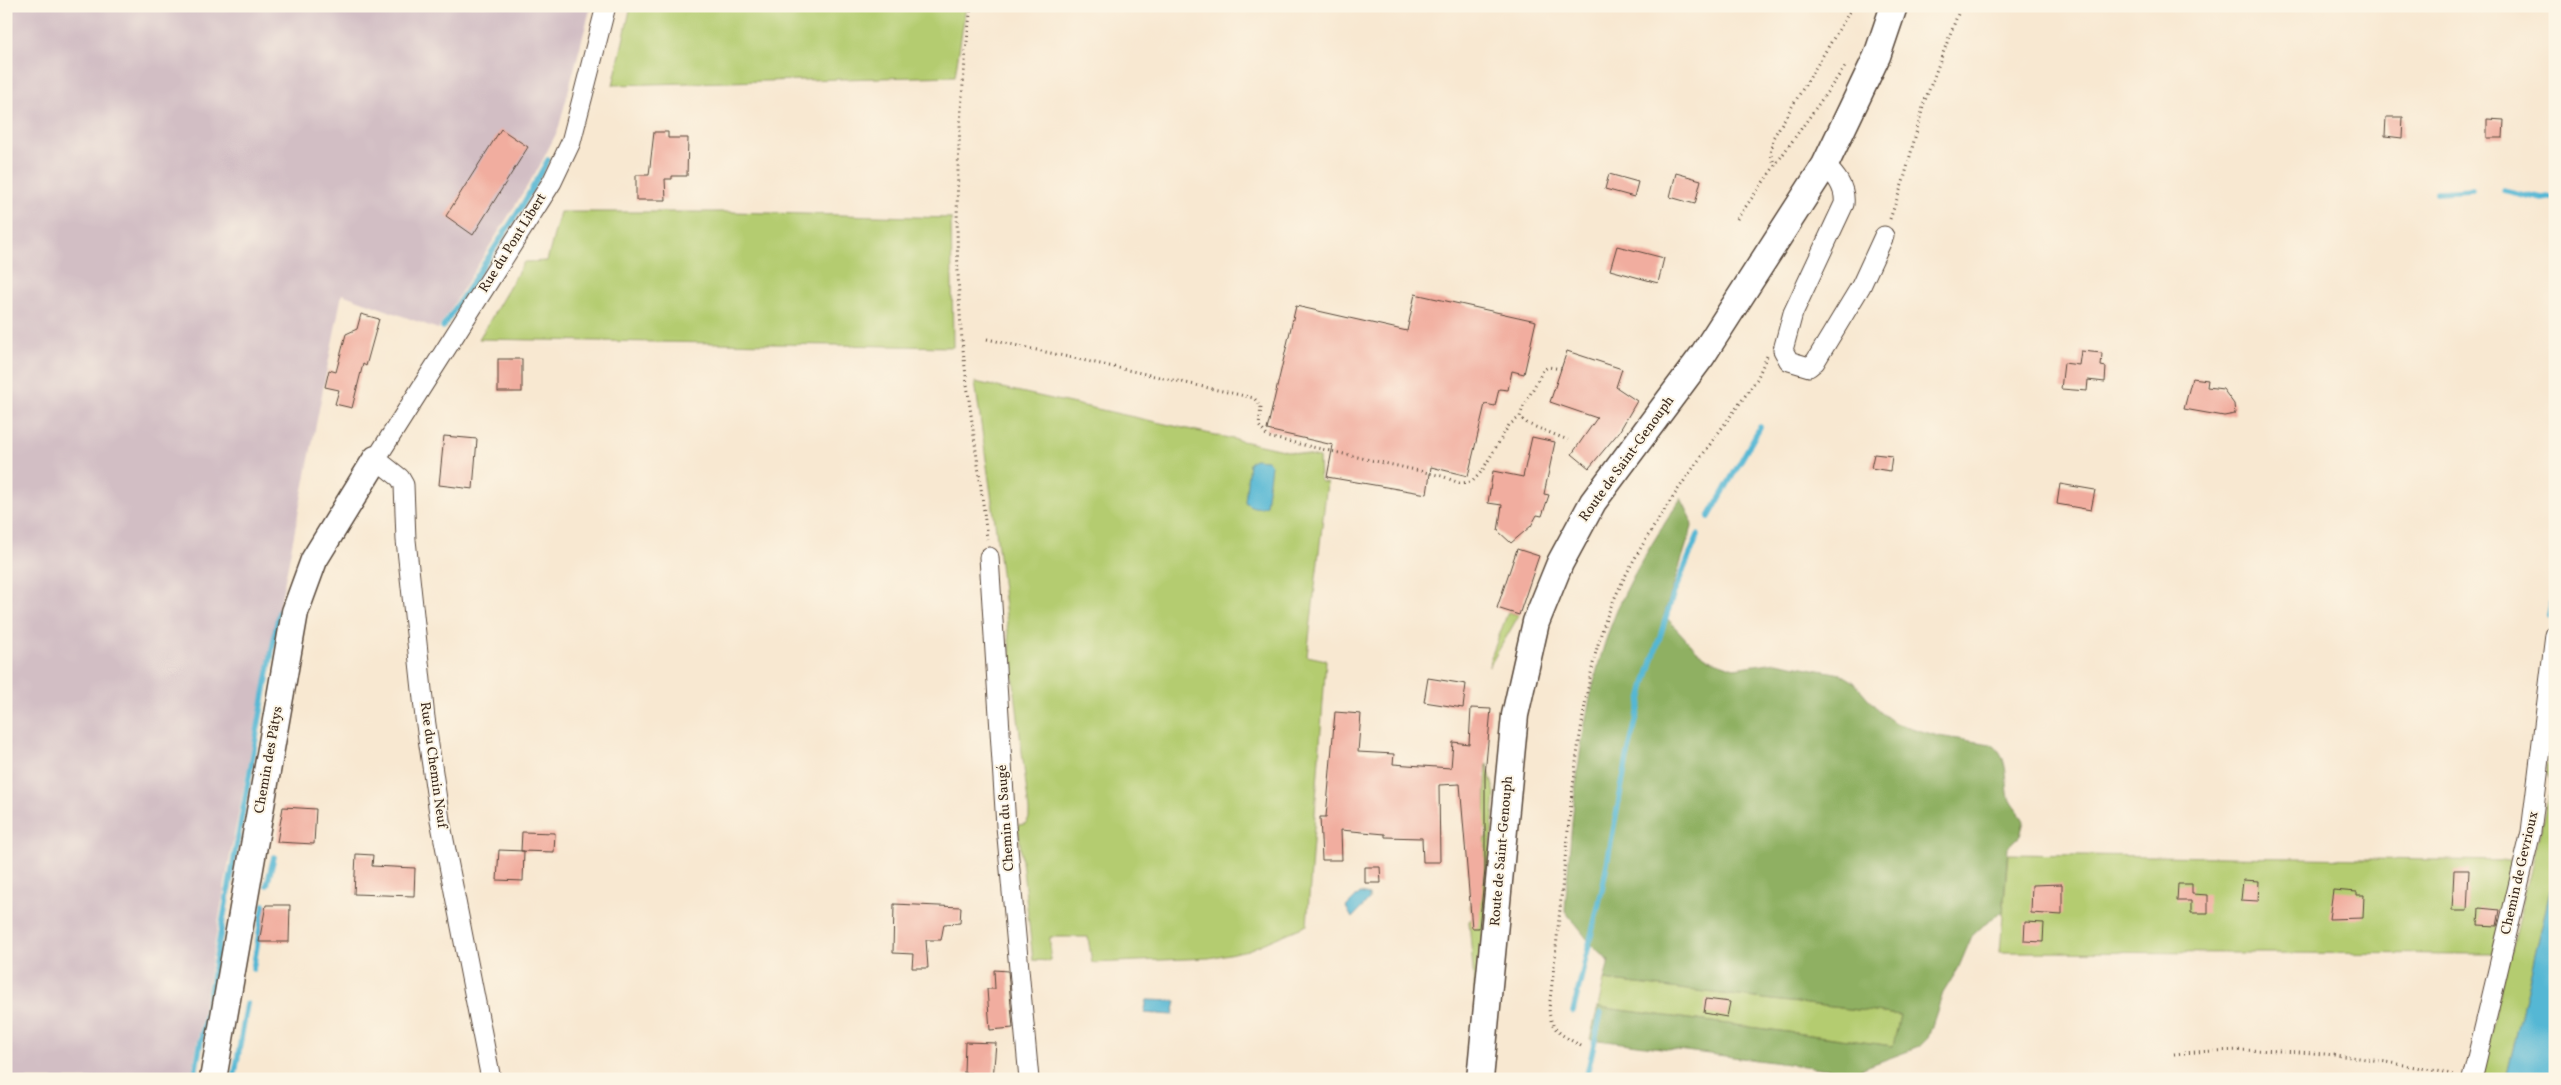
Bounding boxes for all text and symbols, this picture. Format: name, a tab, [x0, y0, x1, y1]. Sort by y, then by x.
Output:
street label: Rue du Pont Libert	[475, 190, 551, 296]
street label: Route de Saint-Genouph	[1575, 392, 1679, 526]
street label: Rue du Chemin Neuf	[415, 701, 451, 830]
street label: Chemin des Pâtys	[250, 705, 288, 815]
street label: Chemin du Saugé	[993, 764, 1019, 872]
street label: Route de Saint-Genouph	[1486, 775, 1518, 927]
street label: Chemin de Gevrioux	[2497, 809, 2543, 937]

